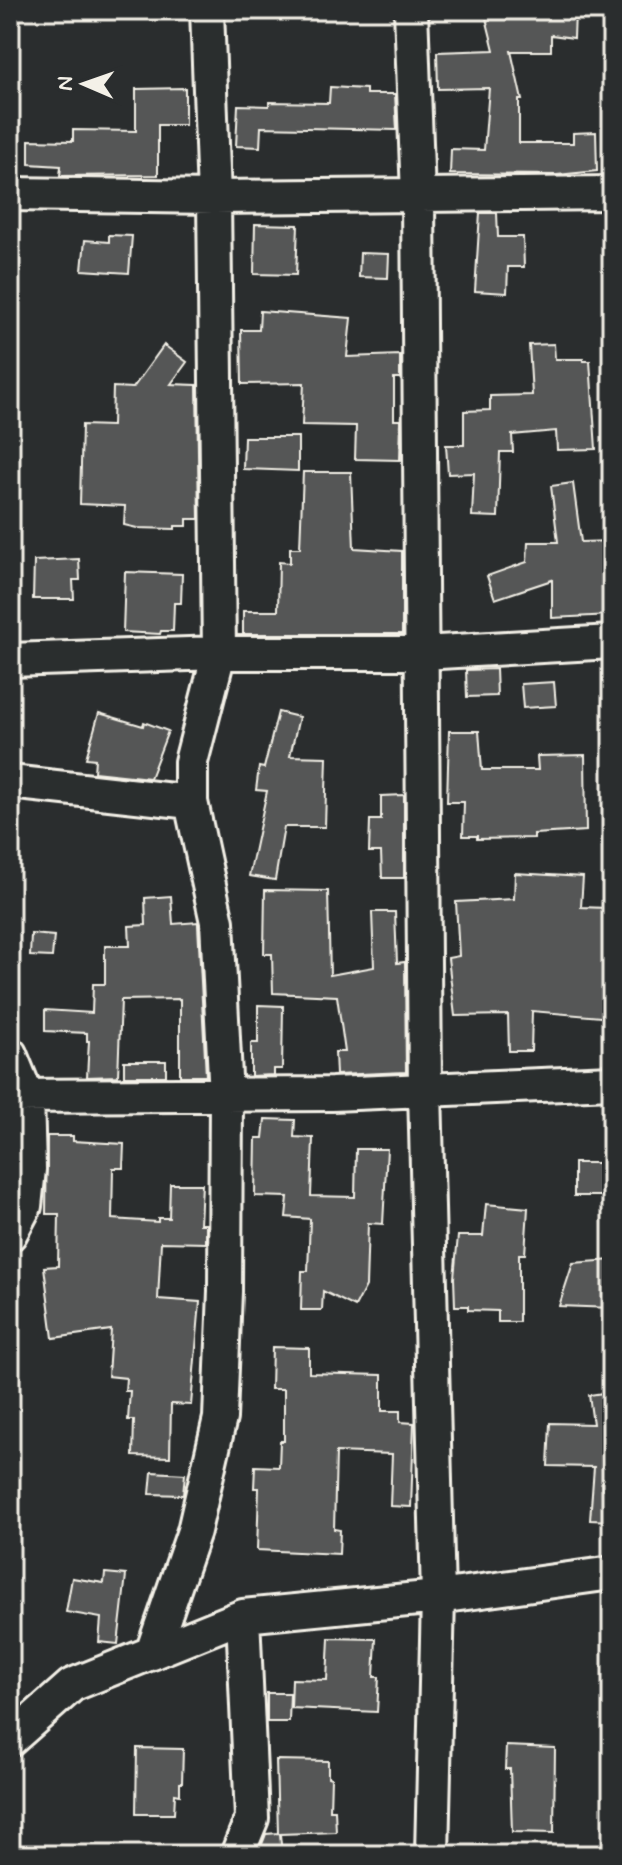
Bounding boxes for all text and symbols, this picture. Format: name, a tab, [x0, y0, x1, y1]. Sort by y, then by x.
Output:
north arrow	[44, 44, 124, 124]
text: N	[52, 76, 80, 91]

